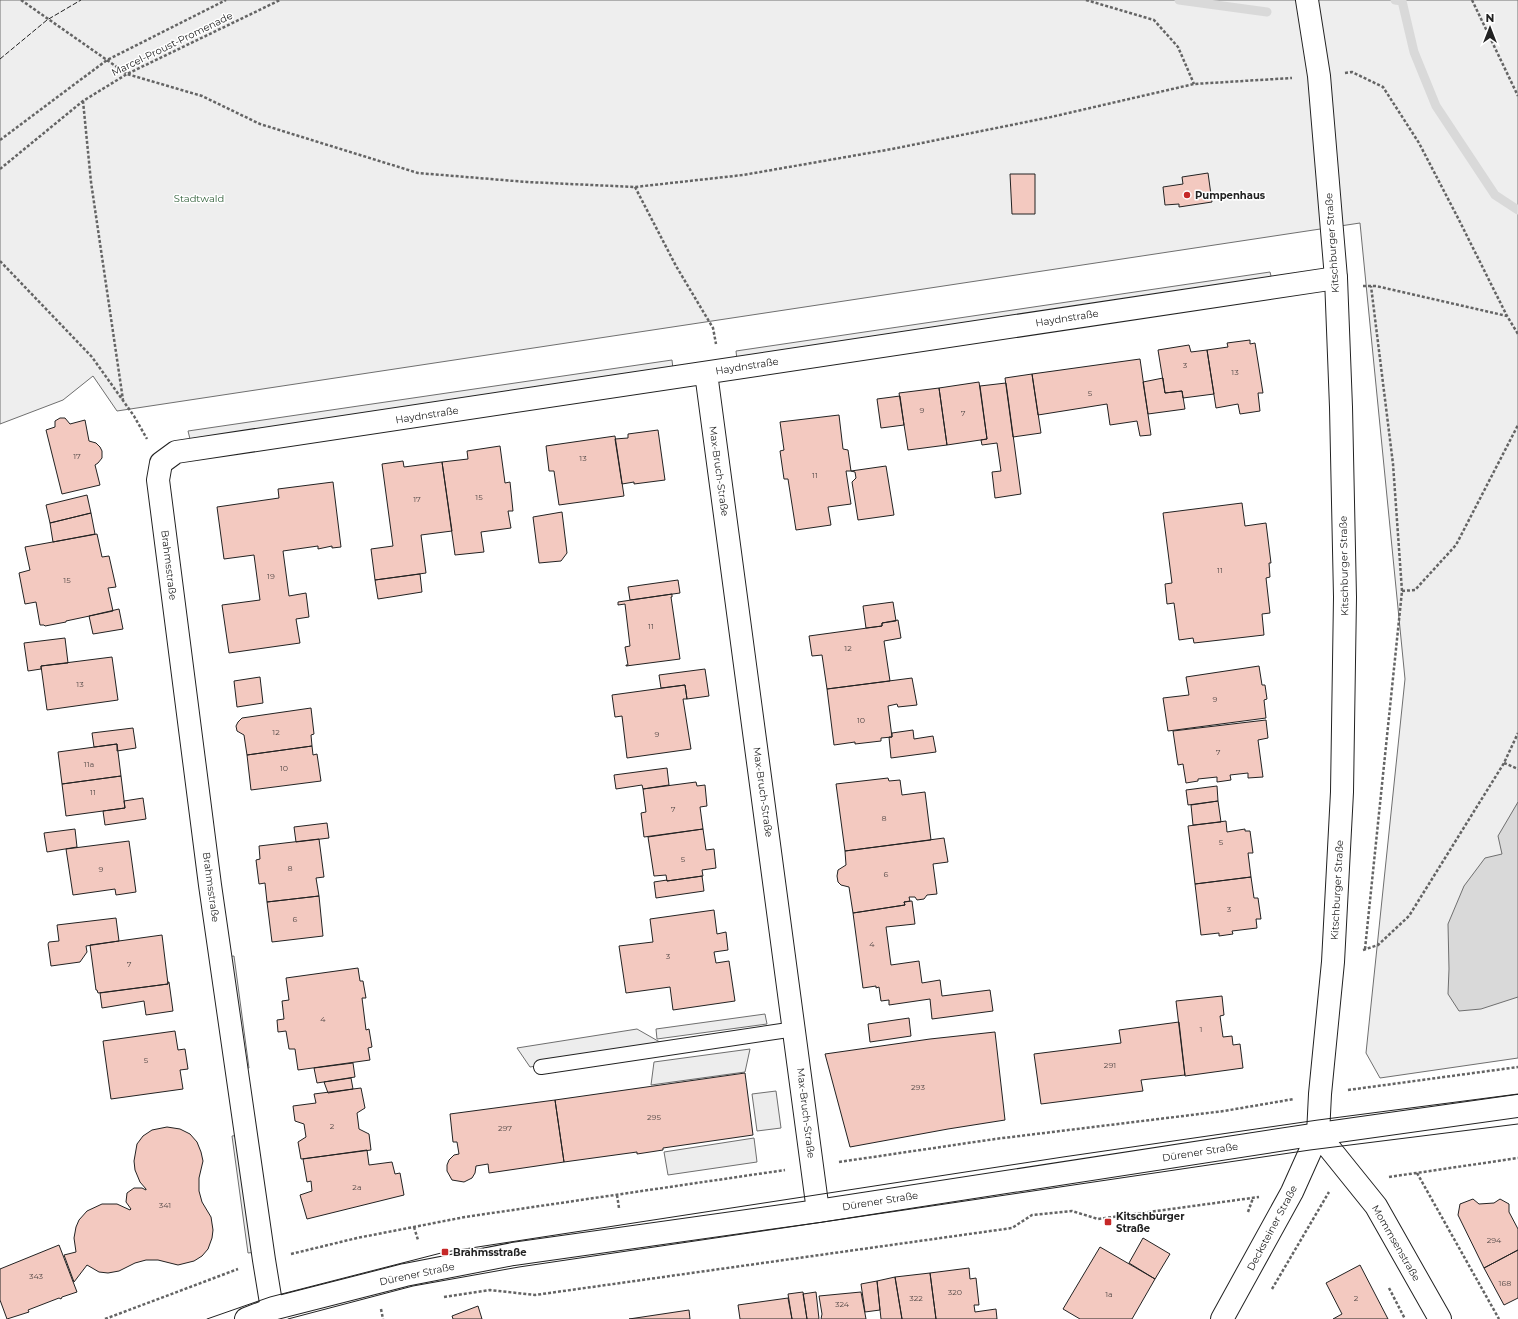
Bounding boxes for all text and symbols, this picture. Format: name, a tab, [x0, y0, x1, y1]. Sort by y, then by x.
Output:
north arrow	[1470, 8, 1510, 48]
street label: Marcel-Proust-Promenade	[109, 9, 235, 79]
text: N	[1486, 11, 1494, 25]
place label: Pumpenhaus	[1195, 189, 1266, 202]
marker: Pumpenhaus	[1182, 190, 1192, 200]
park label: Stadtwald	[174, 192, 224, 205]
street label: Kitschburger Straße	[1322, 193, 1342, 293]
street label: Haydnstraße	[1034, 307, 1100, 329]
street label: Haydnstraße	[714, 355, 780, 377]
house number: 3	[1183, 360, 1188, 370]
house number: 13	[1231, 367, 1239, 377]
house number: 5	[1088, 388, 1093, 398]
street label: Haydnstraße	[394, 404, 460, 426]
house number: 9	[920, 405, 925, 415]
house number: 7	[961, 408, 966, 418]
street label: Max-Bruch-Straße	[706, 425, 732, 517]
house number: 17	[73, 451, 81, 461]
house number: 13	[579, 453, 587, 463]
house number: 11	[812, 470, 818, 480]
house number: 15	[475, 492, 483, 502]
house number: 17	[413, 494, 421, 504]
street label: Kitschburger Straße	[1337, 516, 1351, 616]
street label: Brahmsstraße	[158, 529, 180, 601]
house number: 11	[1217, 565, 1223, 575]
house number: 19	[267, 571, 275, 581]
house number: 15	[63, 575, 71, 585]
house number: 11	[648, 621, 654, 631]
house number: 12	[844, 643, 852, 653]
house number: 13	[76, 679, 84, 689]
house number: 9	[1213, 694, 1218, 704]
house number: 10	[857, 715, 865, 725]
house number: 12	[272, 727, 280, 737]
house number: 9	[655, 729, 660, 739]
street label: Max-Bruch-Straße	[750, 746, 776, 838]
house number: 7	[1216, 747, 1221, 757]
house number: 11a	[84, 759, 94, 769]
house number: 10	[280, 763, 288, 773]
house number: 11	[90, 787, 96, 797]
house number: 7	[671, 804, 676, 814]
house number: 8	[881, 813, 887, 823]
house number: 5	[1219, 837, 1224, 847]
street label: Kitschburger Straße	[1328, 840, 1346, 940]
street label: Brahmsstraße	[200, 851, 222, 923]
house number: 5	[681, 854, 686, 864]
house number: 8	[287, 863, 293, 873]
house number: 9	[99, 864, 104, 874]
house number: 6	[884, 869, 889, 879]
house number: 3	[1227, 904, 1232, 914]
house number: 6	[293, 914, 298, 924]
house number: 4	[869, 939, 875, 949]
house number: 3	[666, 951, 671, 961]
house number: 7	[127, 959, 132, 969]
house number: 4	[320, 1014, 326, 1024]
house number: 1	[1200, 1024, 1202, 1034]
house number: 5	[144, 1055, 149, 1065]
house number: 291	[1104, 1060, 1116, 1070]
street label: Max-Bruch-Straße	[794, 1067, 818, 1159]
house number: 293	[911, 1082, 925, 1092]
house number: 295	[647, 1112, 661, 1122]
house number: 2	[330, 1121, 335, 1131]
house number: 297	[498, 1123, 512, 1133]
street label: Dürener Straße	[1161, 1140, 1239, 1164]
house number: 2a	[352, 1182, 362, 1192]
street label: Decksteiner Straße	[1244, 1183, 1300, 1273]
street label: Dürener Straße	[841, 1189, 919, 1213]
house number: 341	[159, 1200, 171, 1210]
street label: Mommsenstraße	[1369, 1203, 1423, 1283]
place label: Kitschburger Straße	[1116, 1210, 1185, 1235]
marker: Kitschburger Straße	[1103, 1217, 1113, 1227]
house number: 294	[1487, 1235, 1502, 1245]
place label: Brahmsstraße	[453, 1246, 526, 1259]
marker: Brahmsstraße	[440, 1247, 450, 1257]
street label: Dürener Straße	[378, 1260, 456, 1288]
house number: 343	[29, 1271, 44, 1281]
house number: 168	[1499, 1278, 1511, 1288]
house number: 320	[948, 1287, 962, 1297]
house number: 1a	[1105, 1289, 1113, 1299]
house number: 322	[909, 1293, 923, 1303]
house number: 2	[1354, 1293, 1359, 1303]
house number: 324	[835, 1299, 850, 1309]

